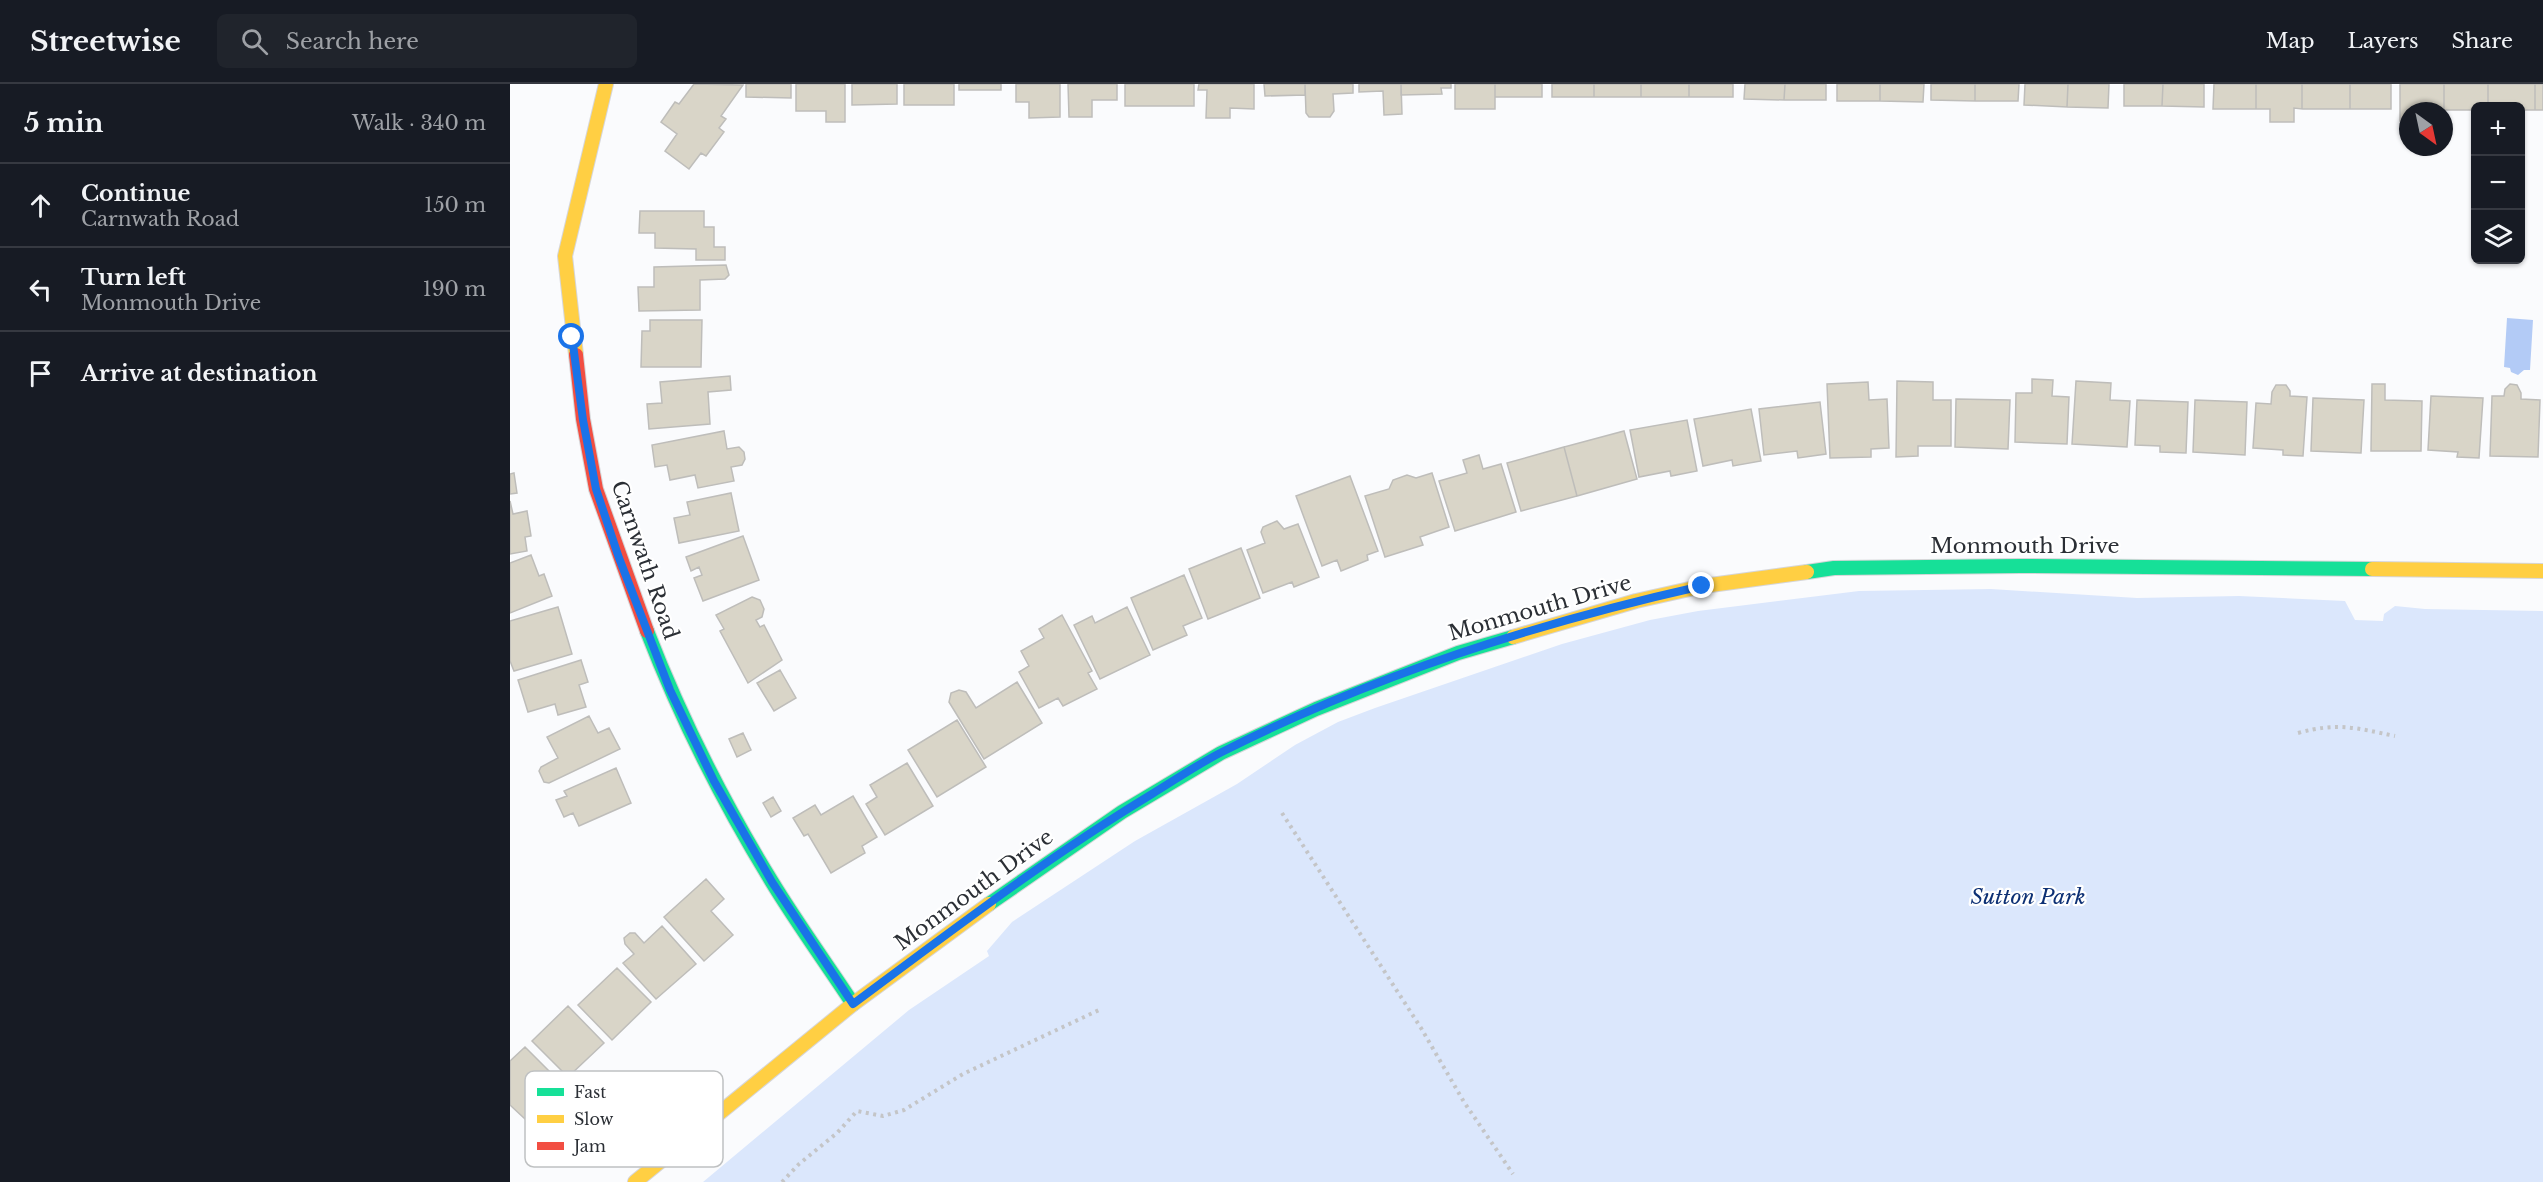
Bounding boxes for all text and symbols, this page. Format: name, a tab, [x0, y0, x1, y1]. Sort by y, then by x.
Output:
search box	[217, 14, 637, 68]
text: Streetwise	[30, 24, 181, 59]
icon: search	[238, 25, 271, 58]
text: Search here	[286, 28, 419, 55]
text: Map	[2266, 28, 2315, 54]
text: Layers	[2348, 28, 2419, 54]
text: Share	[2452, 28, 2513, 54]
north arrow	[2399, 102, 2453, 156]
map controls	[2471, 102, 2525, 264]
button: +	[2471, 102, 2525, 156]
text: 5 min	[24, 107, 103, 139]
text: Walk · 340 m	[352, 111, 486, 135]
button: −	[2471, 156, 2525, 210]
text: Continue	[81, 180, 190, 207]
icon: ahead	[24, 189, 57, 222]
text: 150 m	[424, 193, 486, 217]
text: Carnwath Road	[81, 207, 239, 231]
button: layers	[2471, 210, 2525, 264]
text: Turn left	[81, 264, 186, 291]
icon: left	[24, 273, 57, 306]
text: 190 m	[423, 277, 486, 301]
text: Monmouth Drive	[81, 291, 261, 315]
route start	[558, 323, 584, 349]
icon: arrive	[24, 357, 57, 390]
text: Arrive at destination	[81, 360, 318, 387]
street label: Carnwath Road	[606, 477, 684, 643]
street label: Monmouth Drive	[1930, 533, 2120, 559]
street label: Monmouth Drive	[1445, 569, 1635, 647]
route end	[1688, 572, 1714, 598]
street label: Monmouth Drive	[890, 824, 1058, 956]
park label: Sutton Park	[1970, 884, 2086, 910]
legend	[525, 1071, 723, 1167]
text: Fast	[574, 1082, 606, 1102]
text: Slow	[574, 1109, 614, 1129]
text: Jam	[572, 1136, 606, 1156]

